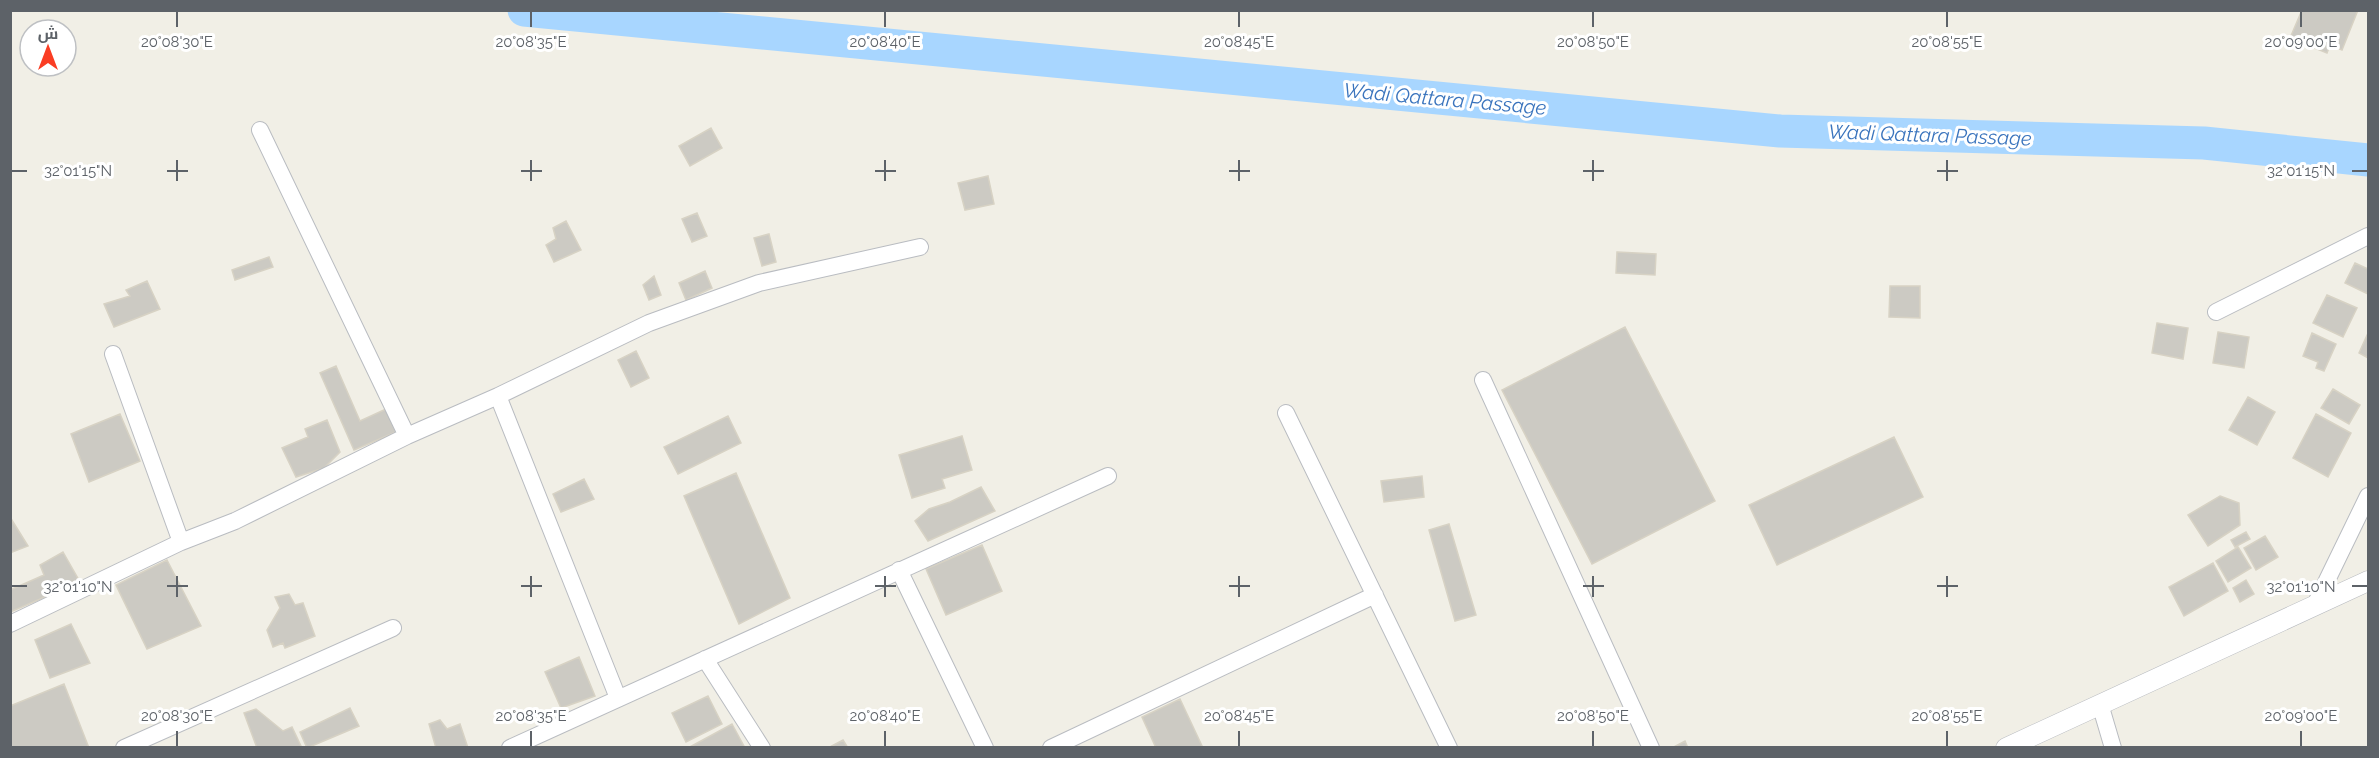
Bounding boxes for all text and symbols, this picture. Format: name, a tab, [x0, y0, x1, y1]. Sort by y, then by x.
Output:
north arrow	[18, 18, 78, 78]
text: ش	[38, 24, 58, 43]
text: 20°08'30"E	[141, 33, 213, 51]
text: 20°08'35"E	[495, 33, 567, 51]
text: 20°08'40"E	[849, 33, 921, 51]
text: 20°08'45"E	[1204, 33, 1274, 51]
text: 20°08'50"E	[1557, 33, 1629, 51]
text: 20°08'55"E	[1911, 33, 1983, 51]
text: 20°09'00"E	[2265, 33, 2337, 51]
water label: Wadi Qattara Passage	[1343, 78, 1548, 120]
water label: Wadi Qattara Passage	[1828, 119, 2032, 151]
text: 32°01'15"N	[44, 162, 112, 180]
text: 32°01'15"N	[2267, 162, 2335, 180]
text: 32°01'10"N	[43, 578, 113, 596]
text: 32°01'10"N	[2266, 578, 2336, 596]
text: 20°08'30"E	[141, 707, 213, 725]
text: 20°08'35"E	[495, 707, 567, 725]
text: 20°08'40"E	[849, 707, 921, 725]
text: 20°08'45"E	[1204, 707, 1274, 725]
text: 20°08'50"E	[1557, 707, 1629, 725]
text: 20°08'55"E	[1911, 707, 1983, 725]
text: 20°09'00"E	[2265, 707, 2337, 725]

